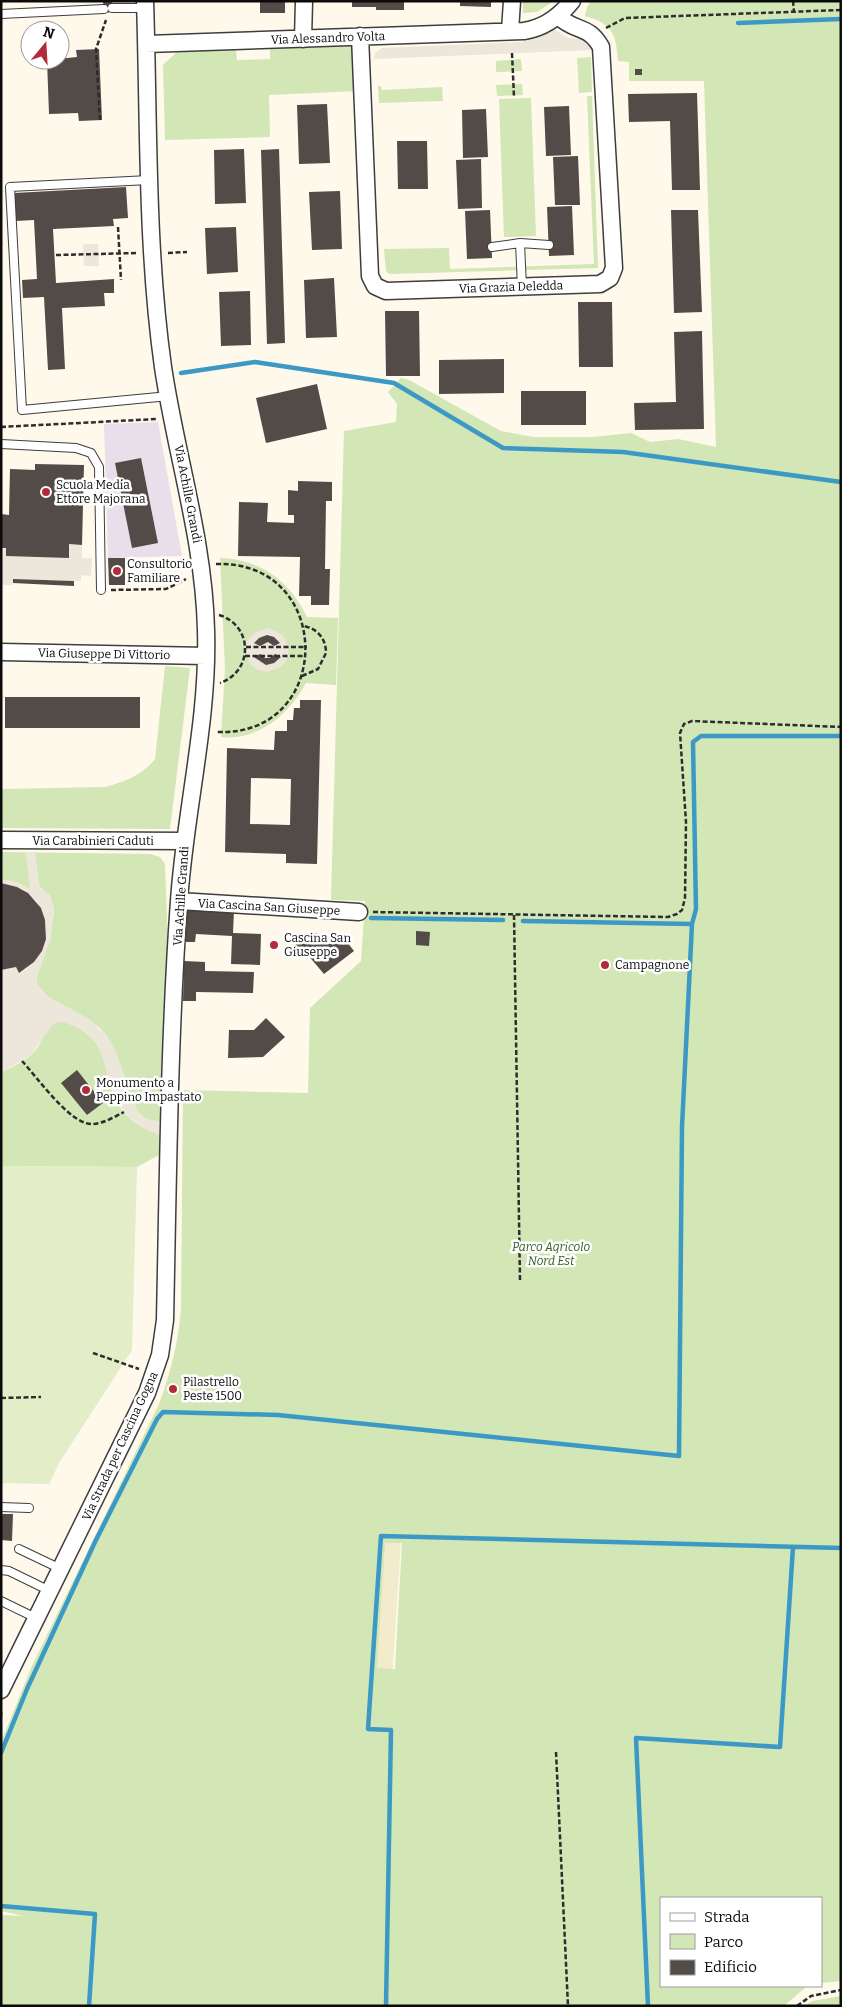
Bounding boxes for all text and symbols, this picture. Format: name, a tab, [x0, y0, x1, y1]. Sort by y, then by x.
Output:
north arrow	[20, 20, 70, 70]
text: N	[41, 23, 57, 43]
street label: Via Alessandro Volta	[271, 29, 386, 47]
street label: Via Grazia Deledda	[459, 278, 564, 296]
street label: Via Achille Grandi	[172, 444, 204, 545]
place label: Scuola Media Ettore Majorana	[56, 478, 146, 506]
marker: Scuola Media Ettore Majorana	[40, 486, 52, 498]
place label: Consultorio Familiare	[127, 557, 192, 585]
marker: Consultorio Familiare	[111, 565, 123, 577]
street label: Via Giuseppe Di Vittorio	[38, 646, 170, 662]
street label: Via Carabinieri Caduti	[32, 834, 154, 848]
street label: Via Achille Grandi	[171, 845, 191, 946]
street label: Via Cascina San Giuseppe	[197, 896, 341, 918]
place label: Cascina San Giuseppe	[284, 931, 351, 959]
marker: Cascina San Giuseppe	[268, 939, 280, 951]
place label: Campagnone	[615, 958, 689, 972]
marker: Campagnone	[599, 959, 611, 971]
place label: Monumento a Peppino Impastato	[96, 1076, 201, 1104]
marker: Monumento a Peppino Impastato	[80, 1084, 92, 1096]
park label: Parco Agricolo Nord Est	[512, 1240, 590, 1268]
street label: Via Strada per Cascina Gogna	[79, 1369, 161, 1523]
place label: Pilastrello Peste 1500	[183, 1375, 242, 1403]
marker: Pilastrello Peste 1500	[167, 1383, 179, 1395]
legend	[660, 1897, 822, 1987]
text: Strada	[704, 1908, 750, 1926]
text: Parco	[704, 1933, 743, 1951]
text: Edificio	[704, 1958, 757, 1976]

